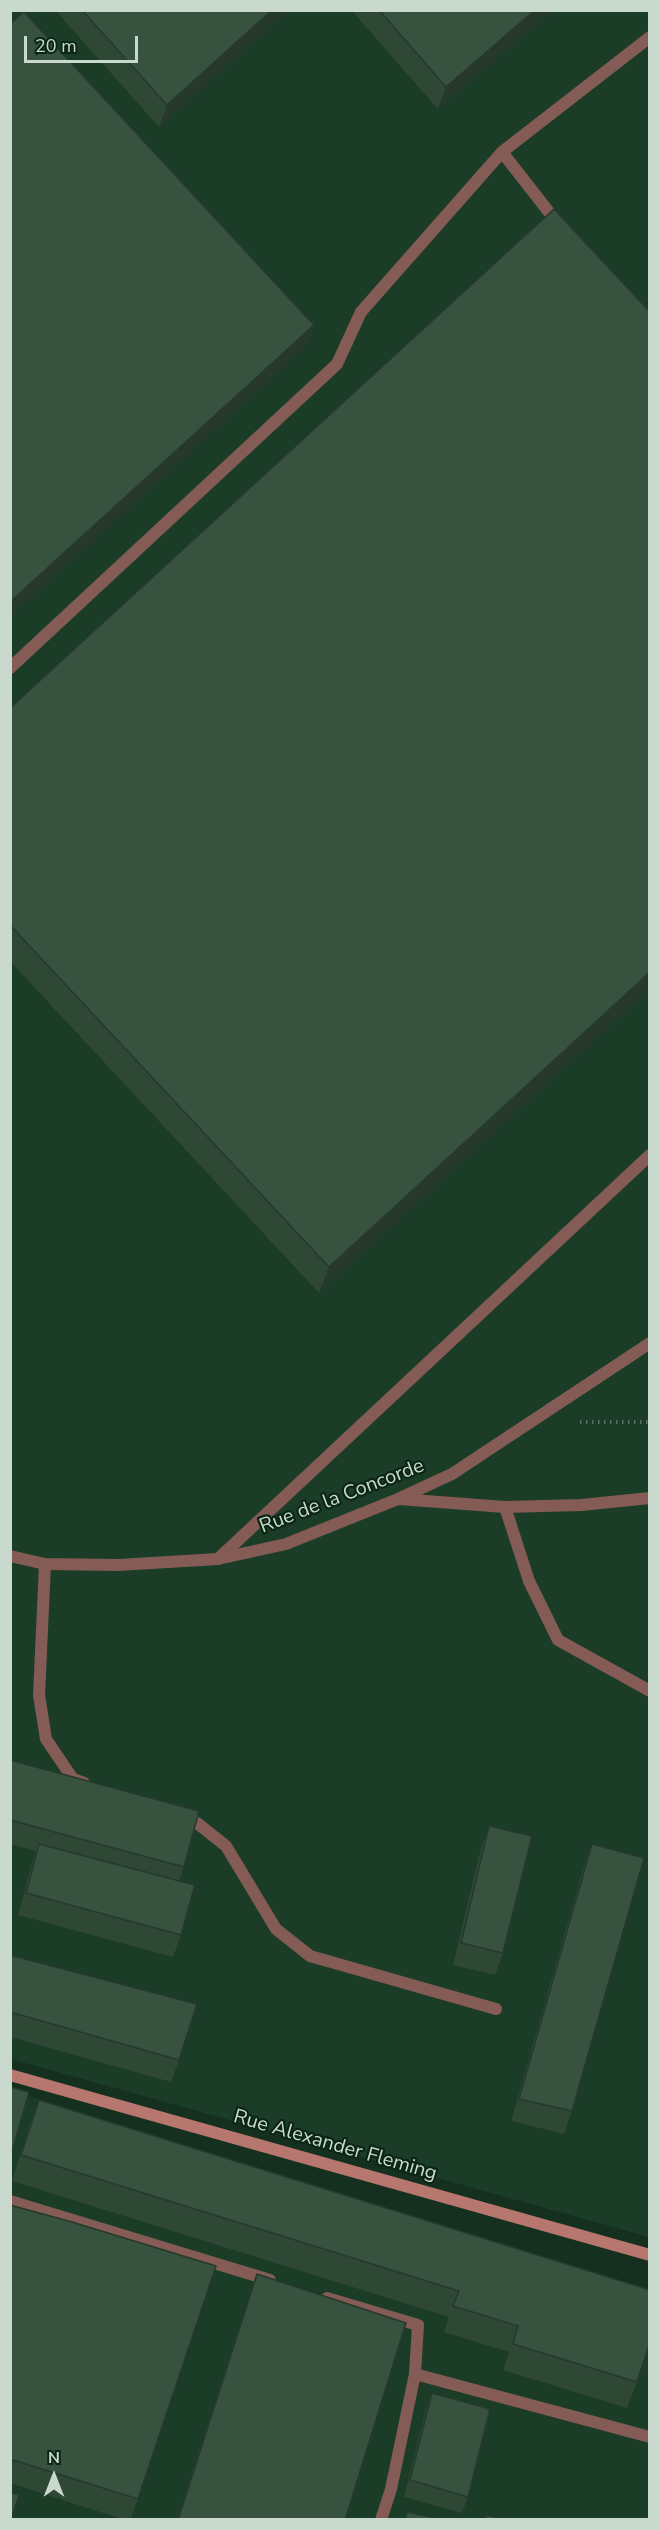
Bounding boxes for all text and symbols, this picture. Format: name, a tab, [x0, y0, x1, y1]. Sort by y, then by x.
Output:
scale bar	[27, 24, 141, 62]
text: 20 m	[35, 34, 77, 58]
street label: Rue de la Concorde	[256, 1455, 428, 1539]
street label: Rue Alexander Fleming	[230, 2105, 440, 2187]
north arrow	[24, 2446, 84, 2506]
text: N	[48, 2447, 60, 2469]

